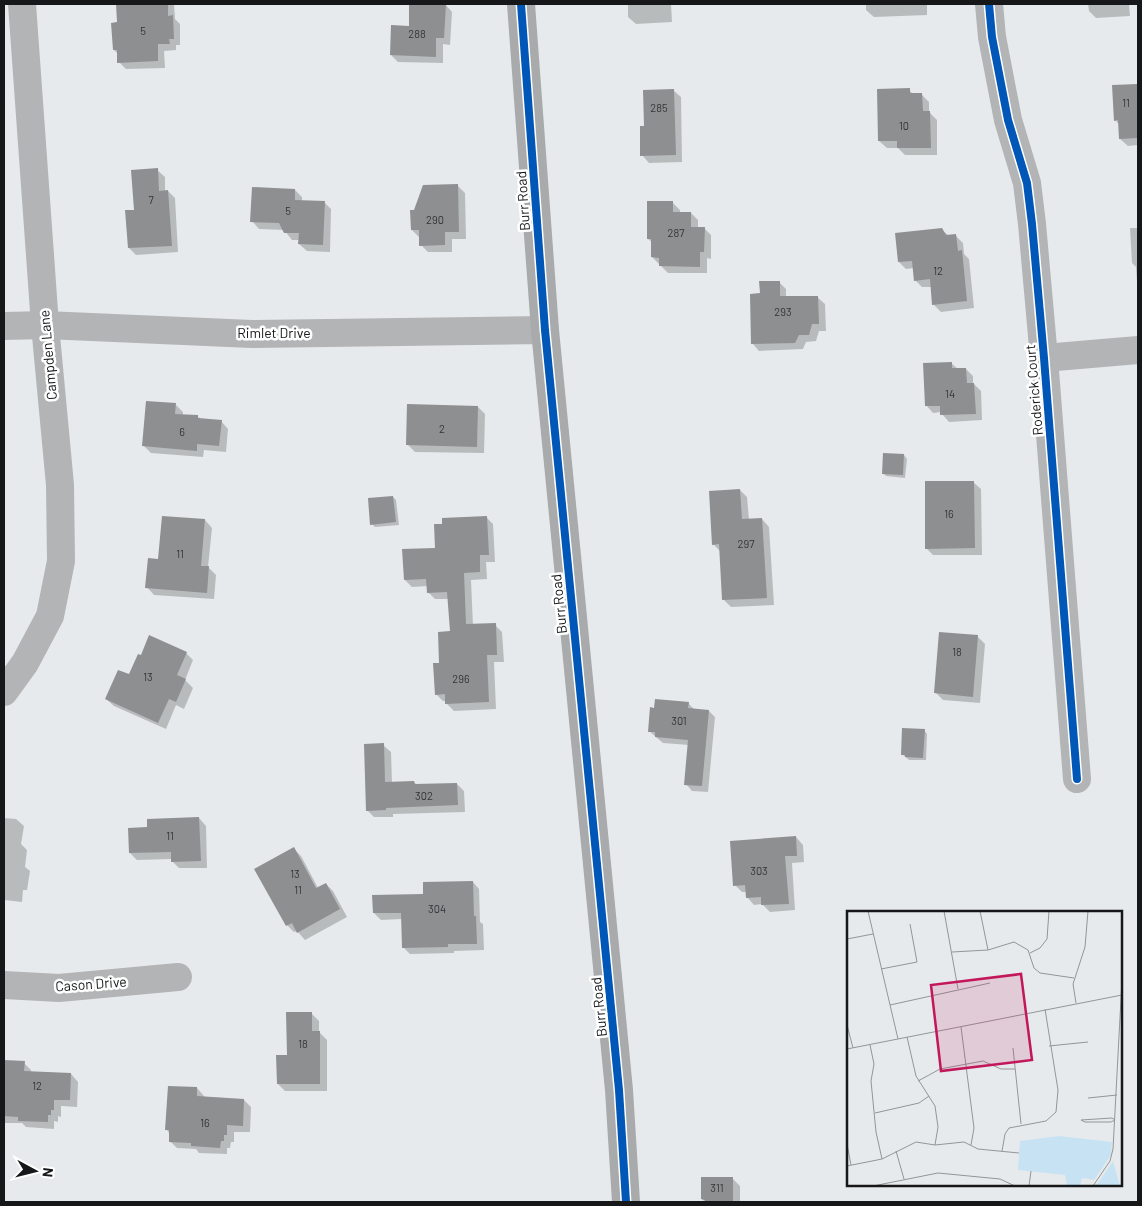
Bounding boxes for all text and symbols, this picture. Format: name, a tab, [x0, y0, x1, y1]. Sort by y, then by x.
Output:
house number: 5	[140, 24, 146, 37]
house number: 288	[408, 27, 426, 40]
house number: 11	[1122, 96, 1130, 109]
house number: 285	[650, 101, 668, 114]
house number: 10	[899, 119, 909, 132]
street label: Burr Road	[512, 170, 533, 232]
house number: 7	[148, 193, 154, 206]
house number: 5	[285, 204, 291, 217]
house number: 290	[426, 213, 444, 226]
house number: 287	[668, 226, 684, 239]
house number: 12	[933, 264, 943, 277]
house number: 293	[774, 305, 792, 318]
street label: Campden Lane	[35, 309, 60, 401]
street label: Rimlet Drive	[237, 324, 311, 341]
street label: Roderick Court	[1021, 344, 1046, 436]
house number: 14	[945, 387, 955, 400]
house number: 2	[439, 422, 445, 435]
house number: 6	[179, 425, 185, 438]
house number: 16	[944, 507, 954, 520]
house number: 297	[738, 537, 754, 550]
house number: 11	[176, 547, 184, 560]
street label: Burr Road	[547, 573, 570, 635]
house number: 18	[952, 645, 962, 658]
house number: 13	[143, 670, 153, 683]
house number: 296	[452, 672, 470, 685]
house number: 301	[671, 714, 687, 727]
house number: 302	[415, 789, 433, 802]
house number: 11	[166, 829, 174, 842]
house number: 303	[750, 864, 768, 877]
house number: 13	[290, 867, 300, 880]
house number: 11	[294, 883, 302, 896]
house number: 304	[428, 902, 446, 915]
inset map	[847, 911, 1122, 1186]
street label: Cason Drive	[55, 973, 127, 994]
street label: Burr Road	[587, 976, 610, 1038]
house number: 18	[298, 1037, 308, 1050]
house number: 12	[32, 1079, 42, 1092]
house number: 16	[200, 1116, 210, 1129]
north arrow	[10, 1146, 60, 1196]
text: N	[39, 1167, 57, 1178]
house number: 311	[710, 1181, 724, 1194]

